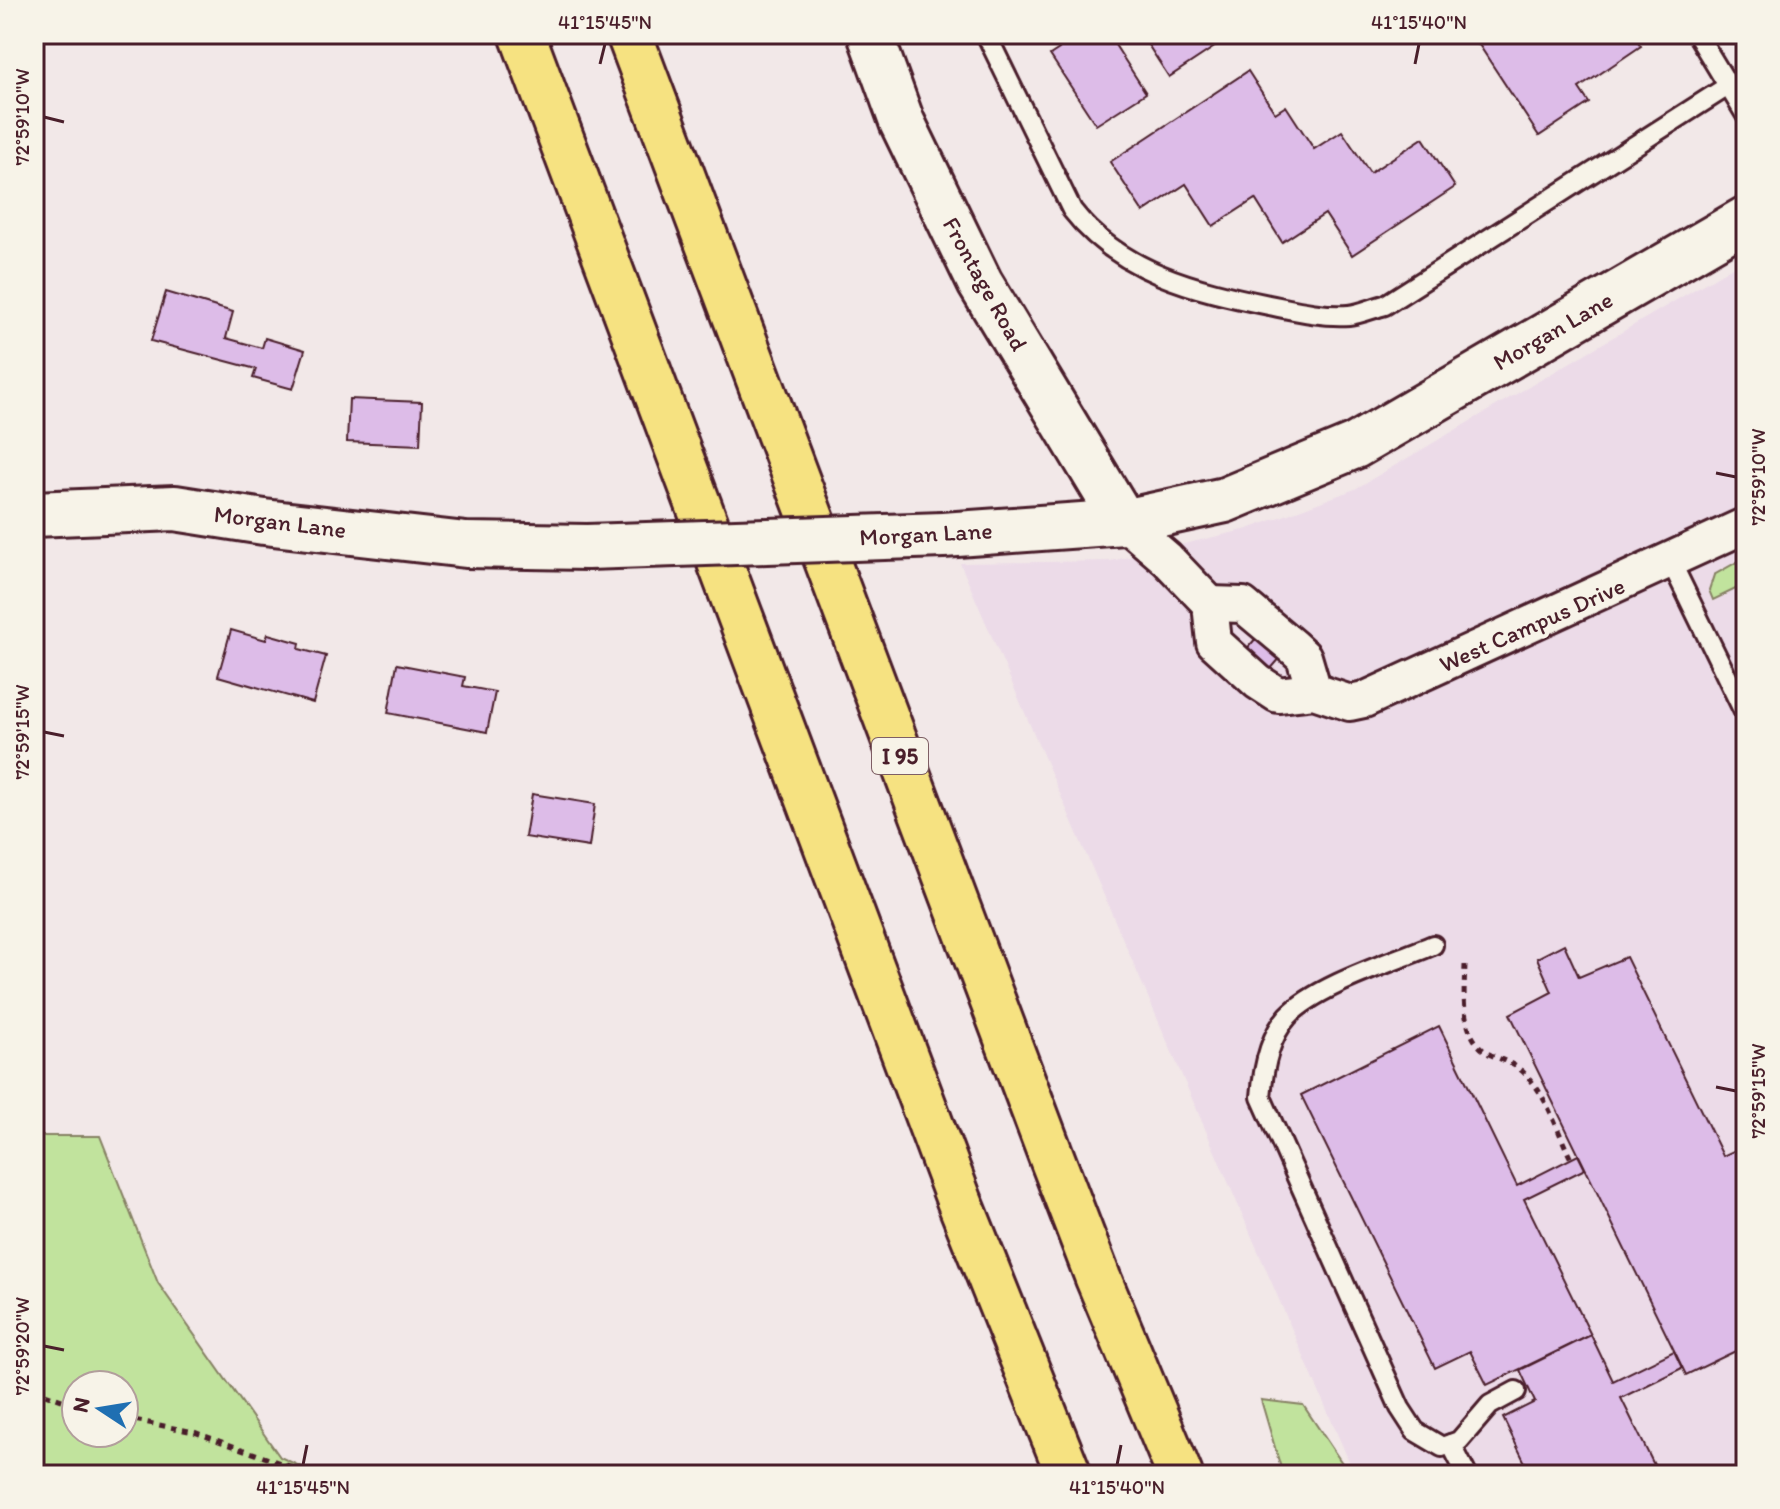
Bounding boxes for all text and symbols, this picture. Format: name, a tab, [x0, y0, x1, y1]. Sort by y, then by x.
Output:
text: 41°15'45"N	[558, 10, 652, 34]
text: 41°15'40"N	[1371, 10, 1467, 34]
text: 72°59'10"W	[10, 68, 34, 166]
street label: Frontage Road	[937, 212, 1034, 356]
street label: Morgan Lane	[1488, 285, 1618, 376]
text: 72°59'10"W	[1746, 428, 1770, 526]
street label: Morgan Lane	[212, 499, 348, 544]
street label: Morgan Lane	[859, 516, 993, 551]
street label: West Campus Drive	[1435, 571, 1629, 678]
text: 72°59'15"W	[10, 684, 34, 780]
road number: I 95	[872, 738, 928, 774]
text: 72°59'15"W	[1746, 1043, 1770, 1139]
text: 72°59'20"W	[10, 1297, 34, 1395]
north arrow	[60, 1369, 140, 1449]
text: N	[66, 1395, 96, 1415]
text: 41°15'45"N	[256, 1475, 350, 1499]
text: 41°15'40"N	[1069, 1475, 1165, 1499]

